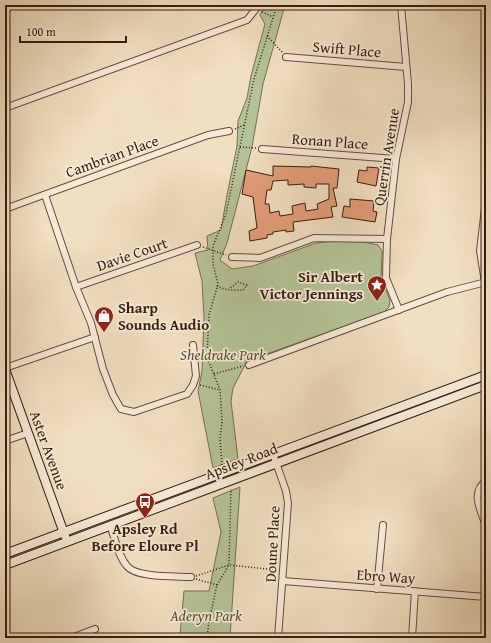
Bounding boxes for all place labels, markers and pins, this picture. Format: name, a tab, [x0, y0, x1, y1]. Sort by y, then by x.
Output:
place label: Sir Albert Victor Jennings	[259, 266, 363, 304]
place icon: Sir Albert Victor Jennings	[366, 274, 388, 302]
place label: Sharp Sounds Audio	[118, 297, 209, 335]
shop icon: Sharp Sounds Audio	[93, 305, 115, 333]
bus stop icon: Apsley Rd Before Eloure Pl	[134, 491, 156, 519]
place label: Apsley Rd Before Eloure Pl	[91, 518, 199, 556]

